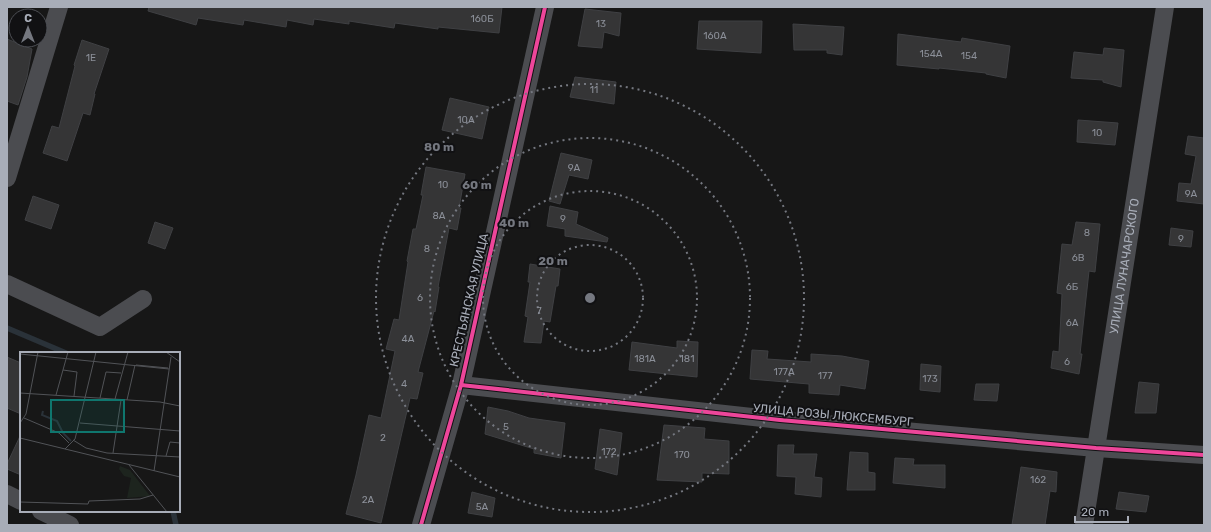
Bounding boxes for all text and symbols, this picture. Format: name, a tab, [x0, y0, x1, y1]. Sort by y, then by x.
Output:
north arrow	[8, 8, 48, 48]
text: С	[24, 12, 32, 25]
house number: 160Б	[470, 13, 494, 25]
house number: 13	[596, 18, 606, 30]
house number: 160А	[703, 30, 727, 42]
house number: 154А	[919, 48, 943, 60]
house number: 154	[961, 50, 977, 62]
house number: 1Е	[86, 52, 96, 64]
house number: 11	[590, 84, 598, 96]
house number: 10А	[457, 114, 475, 126]
house number: 10	[1092, 127, 1102, 139]
text: 80 m	[424, 140, 454, 154]
house number: 9А	[568, 162, 581, 174]
text: 60 m	[462, 178, 492, 192]
house number: 10	[438, 179, 448, 191]
house number: 9А	[1185, 188, 1198, 200]
street label: УЛИЦА ЛУНАЧАРСКОГО	[1107, 197, 1142, 335]
house number: 8А	[432, 210, 446, 222]
house number: 9	[560, 213, 566, 225]
text: 40 m	[499, 216, 529, 230]
house number: 8	[1084, 227, 1090, 239]
street label: КРЕСТЬЯНСКАЯ УЛИЦА	[447, 232, 491, 368]
house number: 9	[1178, 233, 1184, 245]
house number: 8	[424, 243, 430, 255]
house number: 6В	[1072, 252, 1085, 264]
text: 20 m	[538, 254, 568, 268]
house number: 6Б	[1066, 281, 1079, 293]
centre of rings	[583, 291, 597, 305]
house number: 6	[417, 292, 423, 304]
house number: 7	[536, 305, 542, 317]
house number: 6А	[1066, 317, 1079, 329]
house number: 4А	[402, 333, 415, 345]
inset map	[20, 352, 180, 512]
house number: 181А	[634, 353, 656, 365]
house number: 181	[680, 353, 694, 365]
house number: 6	[1064, 356, 1070, 368]
house number: 177А	[773, 366, 795, 378]
house number: 177	[818, 370, 832, 382]
house number: 173	[922, 373, 938, 385]
house number: 4	[401, 378, 407, 390]
street label: УЛИЦА РОЗЫ ЛЮКСЕМБУРГ	[752, 401, 914, 429]
house number: 5	[503, 421, 509, 433]
house number: 2	[380, 432, 386, 444]
house number: 172	[601, 446, 617, 458]
house number: 170	[674, 449, 690, 461]
house number: 162	[1030, 474, 1046, 486]
house number: 2А	[362, 494, 375, 506]
scale bar	[1075, 498, 1128, 524]
house number: 5А	[476, 501, 489, 513]
text: 20 m	[1081, 505, 1109, 519]

